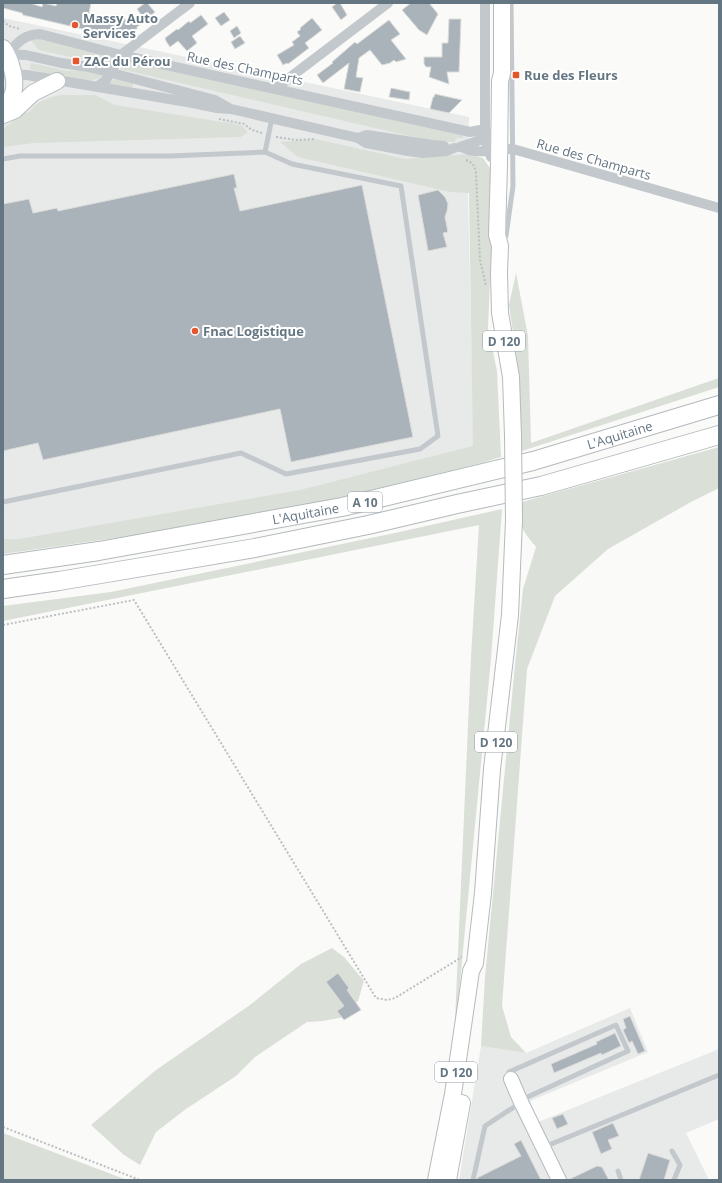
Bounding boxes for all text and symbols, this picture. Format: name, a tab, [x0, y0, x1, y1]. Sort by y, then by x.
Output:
place label: Massy Auto Services	[83, 9, 158, 42]
marker: Massy Auto Services	[70, 20, 80, 30]
street label: Rue des Champarts	[185, 47, 305, 89]
place label: ZAC du Pérou	[84, 52, 171, 70]
marker: ZAC du Pérou	[71, 56, 81, 66]
place label: Rue des Fleurs	[524, 66, 618, 84]
marker: Rue des Fleurs	[511, 70, 521, 80]
street label: Rue des Champarts	[535, 134, 653, 184]
place label: Fnac Logistique	[203, 322, 304, 340]
marker: Fnac Logistique	[190, 326, 200, 336]
road number: D 120	[483, 331, 525, 351]
street label: L'Aquitaine	[585, 417, 655, 453]
road number: A 10	[348, 492, 382, 512]
street label: L'Aquitaine	[271, 499, 340, 528]
road number: D 120	[475, 732, 517, 752]
road number: D 120	[435, 1062, 477, 1082]

